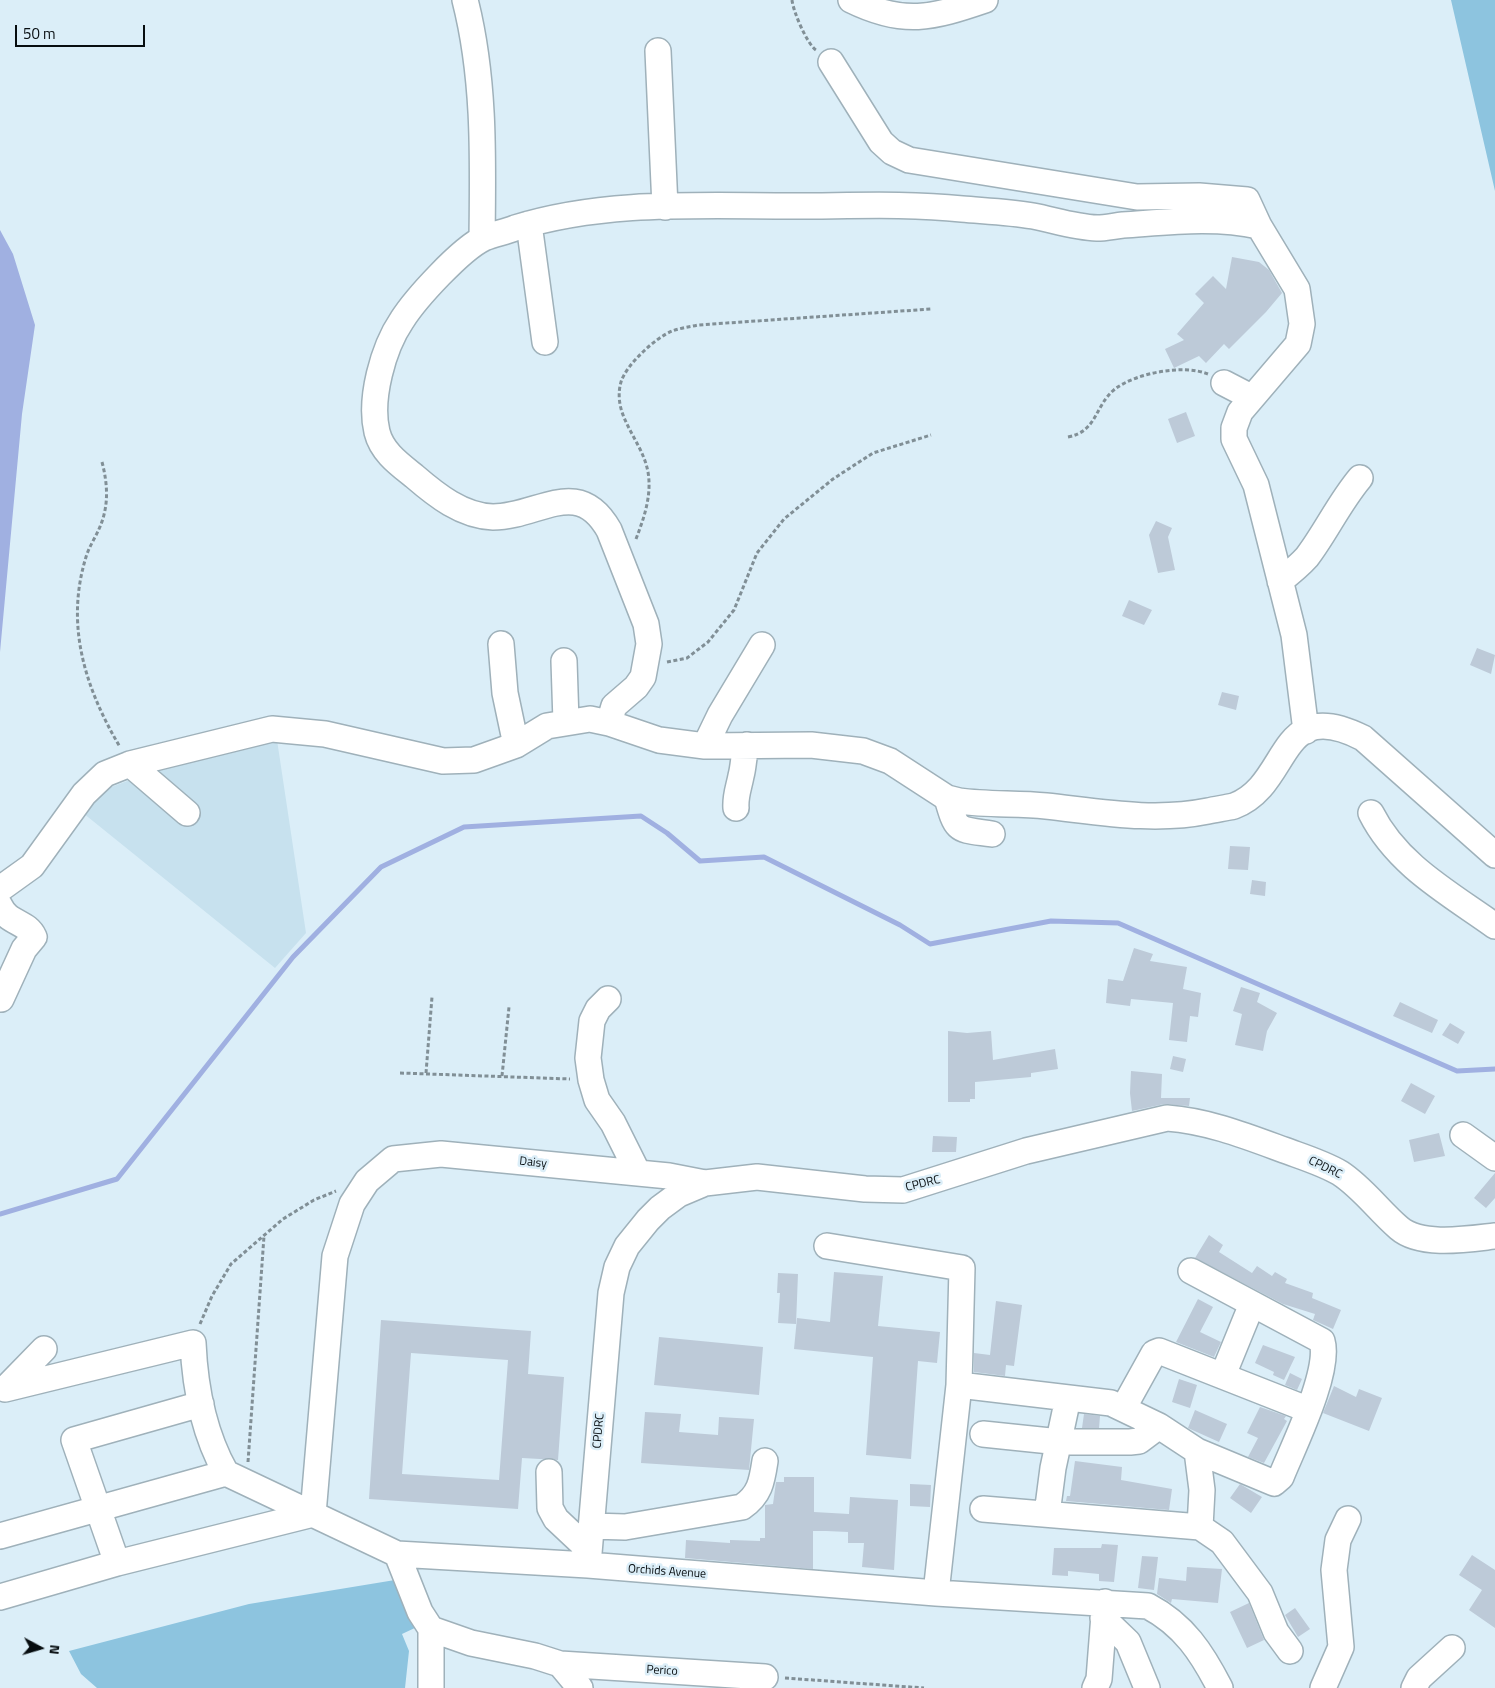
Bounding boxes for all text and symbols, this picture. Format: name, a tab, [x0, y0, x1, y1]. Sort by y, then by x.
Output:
scale bar	[18, 15, 148, 47]
text: 50 m	[23, 22, 56, 45]
street label: Daisy	[518, 1154, 548, 1172]
street label: CPDRC	[1306, 1154, 1344, 1182]
street label: CPDRC	[904, 1173, 942, 1195]
street label: CPDRC	[590, 1413, 608, 1449]
street label: Orchids Avenue	[627, 1562, 707, 1582]
north arrow	[15, 1623, 65, 1673]
text: N	[44, 1644, 66, 1656]
street label: Perico	[646, 1663, 678, 1679]

